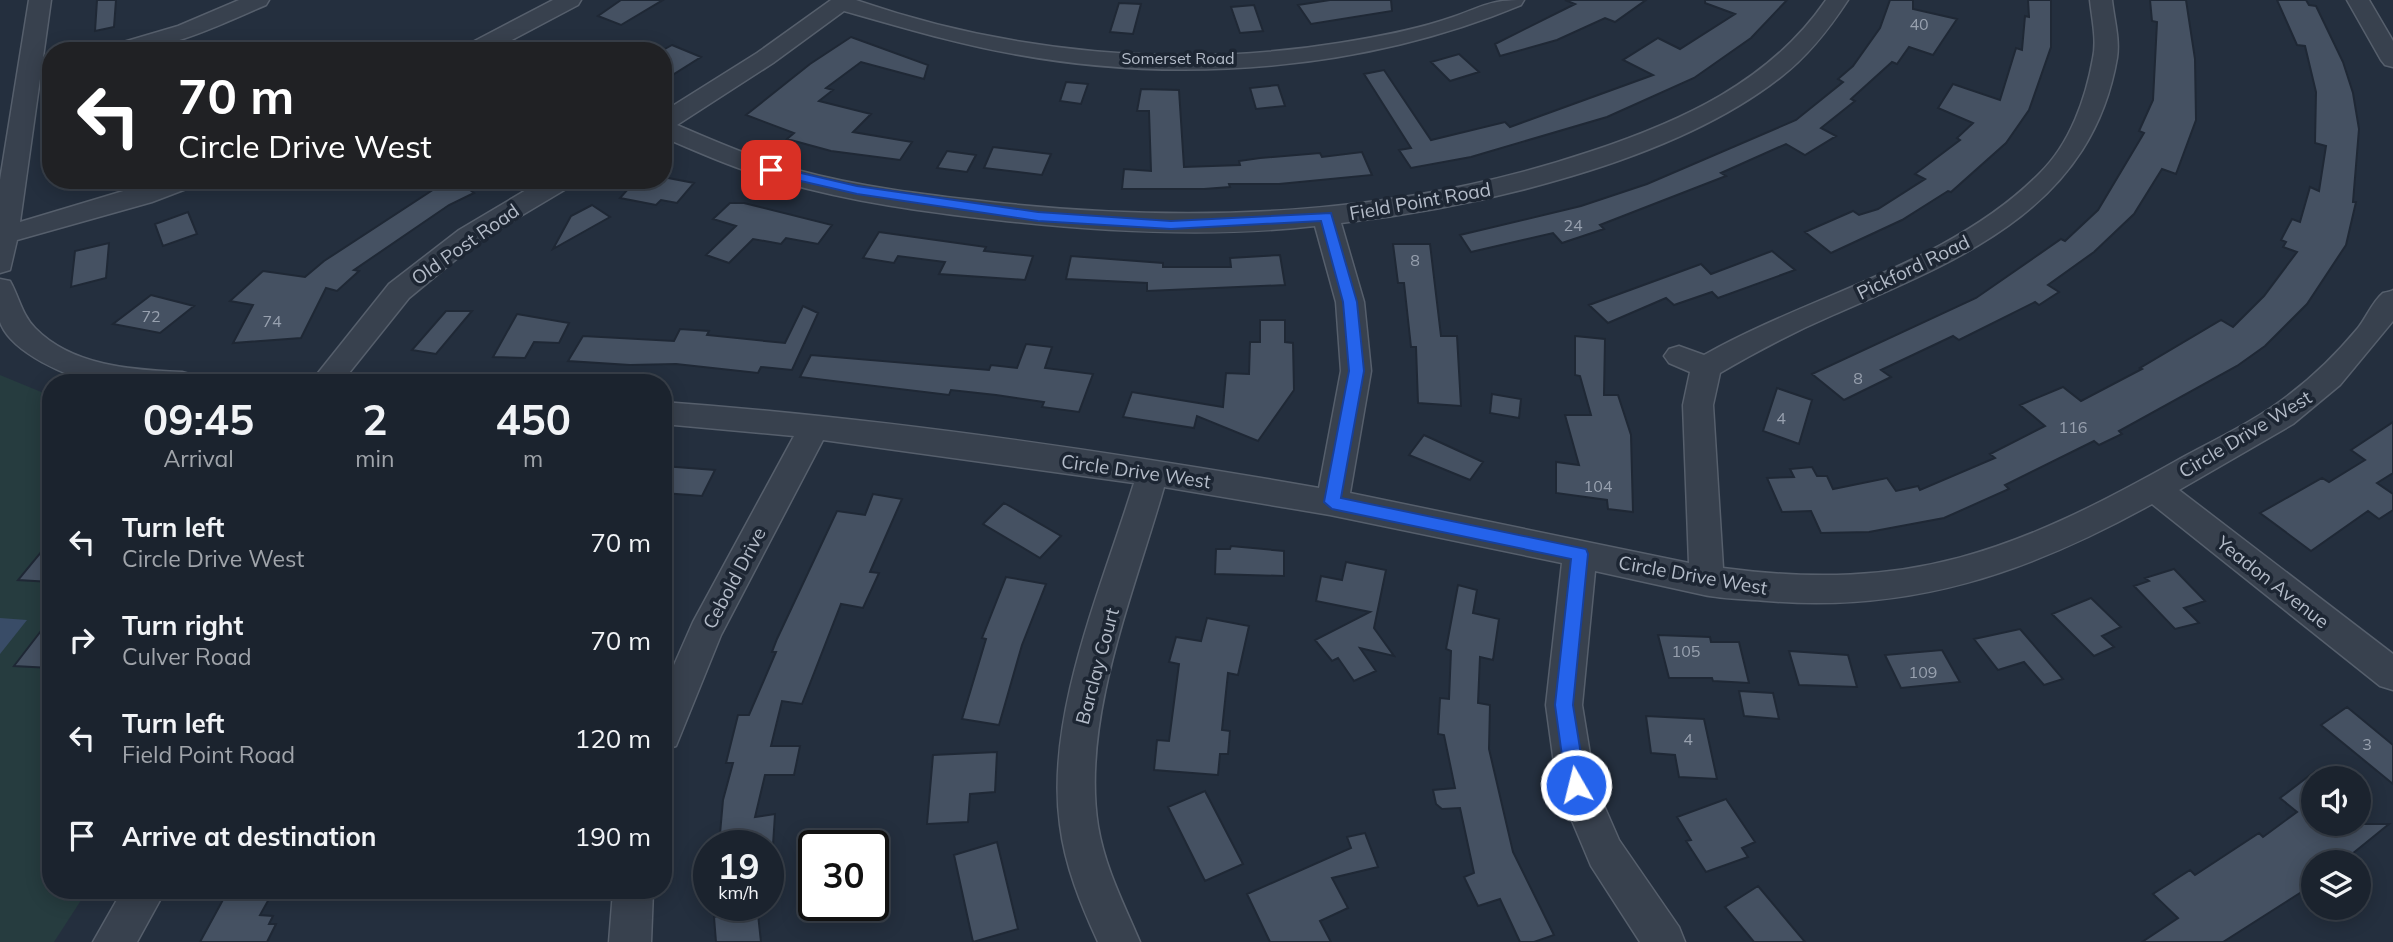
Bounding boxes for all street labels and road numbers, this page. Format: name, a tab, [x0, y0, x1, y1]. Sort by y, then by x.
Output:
street label: Somerset Road	[1121, 48, 1235, 68]
street label: Field Point Road	[1347, 177, 1493, 225]
street label: Old Post Road	[407, 198, 523, 290]
street label: Pickford Road	[1853, 229, 1973, 305]
street label: Circle Drive West	[2174, 385, 2316, 483]
street label: Circle Drive West	[1060, 449, 1213, 493]
street label: Cebold Drive	[697, 523, 771, 633]
street label: Yeadon Avenue	[2211, 530, 2334, 633]
street label: Circle Drive West	[1617, 550, 1770, 600]
street label: Barclay Court	[1070, 605, 1124, 727]

